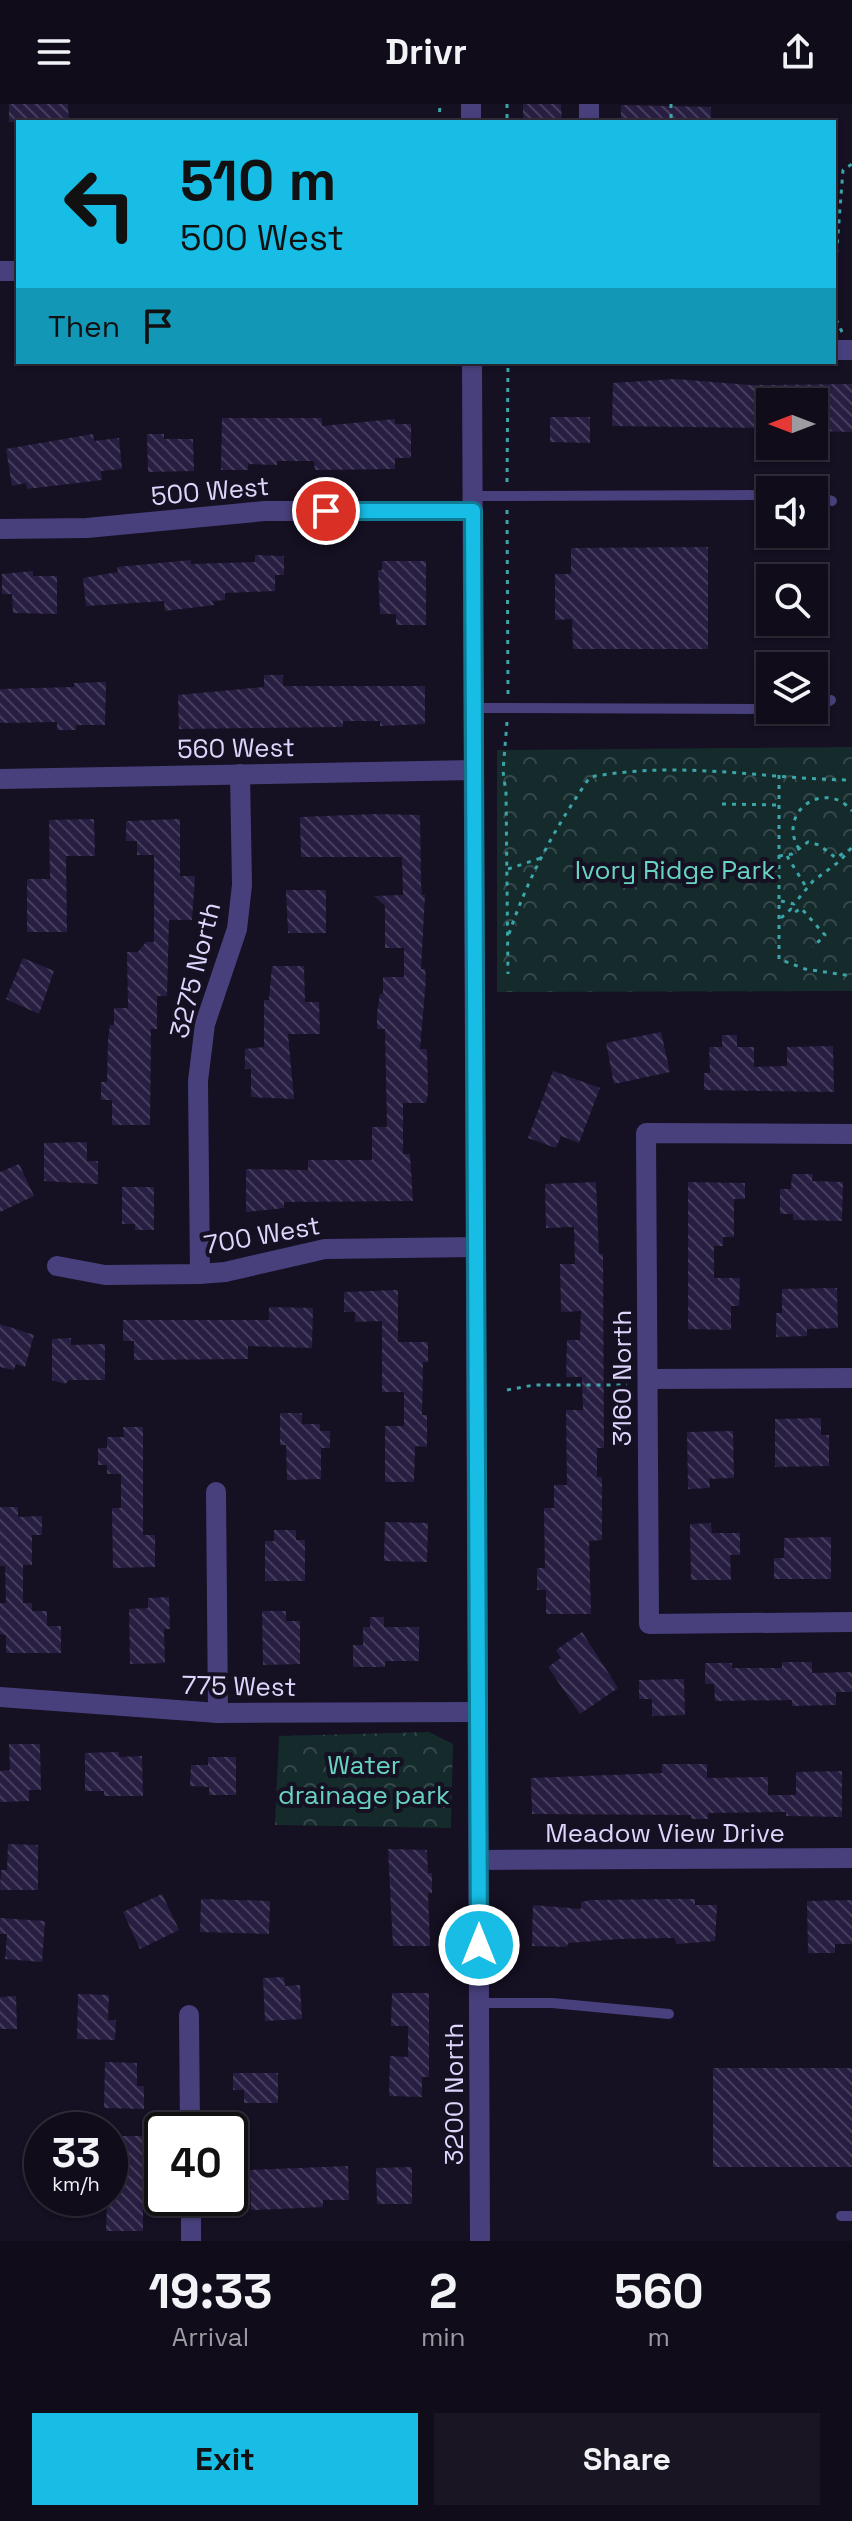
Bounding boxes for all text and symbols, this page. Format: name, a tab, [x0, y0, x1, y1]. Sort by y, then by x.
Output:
text: Drivr	[385, 29, 467, 75]
icon: menu	[32, 30, 76, 74]
icon: share	[776, 30, 820, 74]
text: 510 m	[180, 145, 336, 216]
icon: left	[48, 152, 152, 256]
text: 500 West	[180, 215, 344, 261]
icon: arrive	[136, 304, 180, 348]
text: Then	[48, 307, 120, 346]
north arrow	[756, 388, 828, 460]
map controls	[756, 388, 828, 724]
street label: 500 West	[149, 469, 271, 513]
button: sound	[756, 476, 828, 548]
pin	[292, 477, 360, 545]
icon: arrive	[304, 489, 348, 533]
button: search	[756, 564, 828, 636]
button: layers	[756, 652, 828, 724]
street label: 560 West	[177, 730, 295, 766]
park label: Ivory Ridge Park	[575, 853, 775, 887]
street label: 3275 North	[162, 898, 228, 1042]
street label: 700 West	[201, 1208, 323, 1262]
street label: 3160 North	[605, 1310, 639, 1446]
street label: 775 West	[181, 1668, 297, 1704]
park label: Water drainage park	[278, 1748, 450, 1812]
street label: Meadow View Drive	[545, 1816, 785, 1850]
position arrow	[437, 1903, 521, 1987]
street label: 3200 North	[437, 2023, 471, 2165]
speed limit sign: 40	[144, 2112, 248, 2216]
text: 33	[52, 2128, 100, 2179]
text: km/h	[52, 2171, 100, 2197]
text: 19:33	[148, 2261, 272, 2322]
text: 2	[429, 2261, 457, 2322]
text: 560	[614, 2261, 704, 2322]
text: Arrival	[172, 2320, 249, 2354]
text: min	[421, 2320, 466, 2354]
text: m	[648, 2320, 670, 2354]
button: Exit	[32, 2413, 418, 2505]
button: Share	[434, 2413, 820, 2505]

